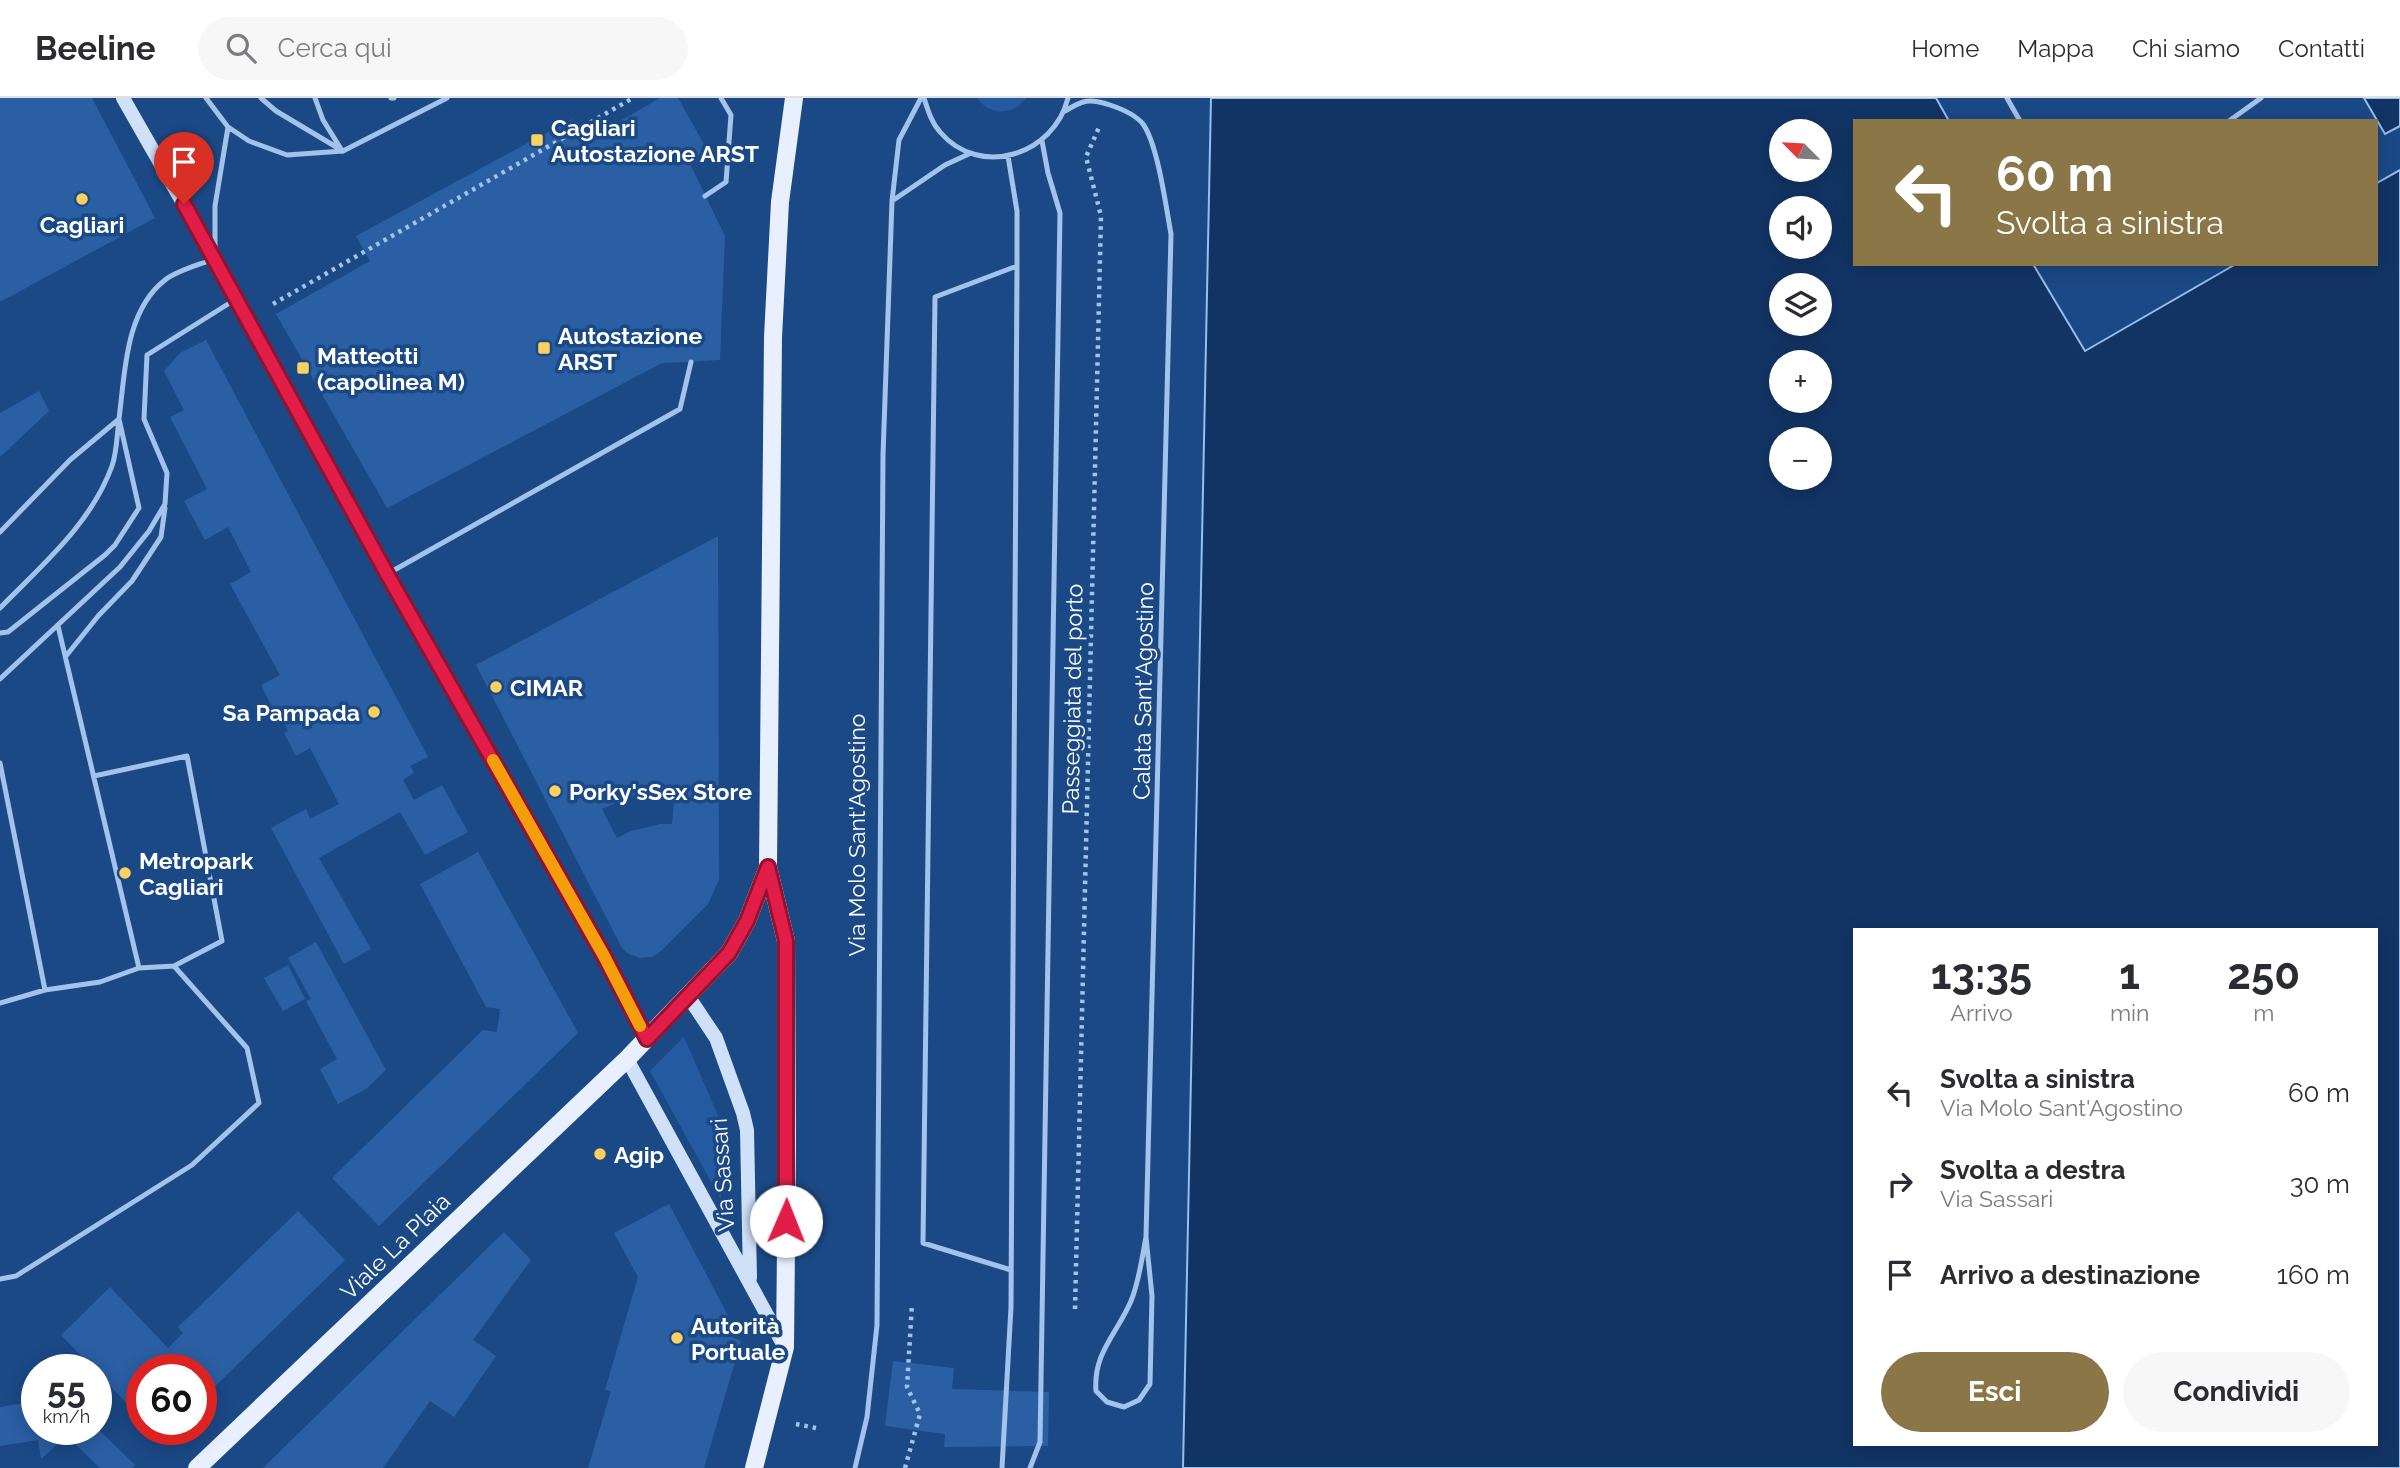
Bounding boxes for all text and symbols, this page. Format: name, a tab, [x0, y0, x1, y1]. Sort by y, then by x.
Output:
search box	[198, 17, 688, 80]
text: Beeline	[35, 29, 156, 68]
icon: search	[222, 29, 260, 67]
text: Cerca qui	[278, 33, 392, 63]
text: Home	[1911, 34, 1979, 63]
text: Mappa	[2017, 34, 2094, 63]
text: Chi siamo	[2132, 34, 2240, 63]
text: Contatti	[2278, 34, 2365, 63]
place label: Cagliari Autostazione ARST	[551, 114, 759, 167]
north arrow	[1769, 119, 1832, 182]
map controls	[1769, 119, 1832, 490]
pin	[154, 132, 214, 204]
marker: Cagliari Autostazione ARST	[529, 132, 545, 148]
icon: arrive	[165, 143, 203, 181]
text: 60 m	[1996, 145, 2113, 202]
icon: left	[1881, 147, 1972, 238]
marker: Cagliari	[74, 191, 90, 207]
button: sound	[1769, 196, 1832, 259]
text: Svolta a sinistra	[1996, 204, 2224, 241]
place label: Cagliari	[40, 211, 124, 238]
button: layers	[1769, 273, 1832, 336]
place label: Autostazione ARST	[558, 322, 702, 375]
marker: Autostazione ARST	[536, 340, 552, 356]
place label: Matteotti (capolinea M)	[317, 342, 465, 395]
button: +	[1769, 350, 1832, 413]
marker: Matteotti (capolinea M)	[295, 360, 311, 376]
button: −	[1769, 427, 1832, 490]
street label: Calata Sant'Agostino	[1128, 582, 1158, 800]
street label: Passeggiata del porto	[1056, 583, 1088, 815]
place label: CIMAR	[510, 674, 583, 701]
marker: CIMAR	[488, 679, 504, 695]
place label: Sa Pampada	[223, 699, 360, 726]
marker: Sa Pampada	[366, 704, 382, 720]
street label: Via Molo Sant'Agostino	[843, 713, 870, 957]
place label: Porky'sSex Store	[569, 778, 752, 805]
marker: Porky'sSex Store	[547, 783, 563, 799]
place label: Metropark Cagliari	[139, 847, 254, 900]
marker: Metropark Cagliari	[117, 865, 133, 881]
text: 13:35	[1931, 950, 2032, 999]
text: 1	[2119, 950, 2140, 999]
text: 250	[2227, 950, 2300, 999]
text: Arrivo	[1950, 999, 2013, 1026]
text: min	[2110, 999, 2150, 1026]
text: m	[2253, 999, 2274, 1026]
text: Svolta a sinistra	[1940, 1064, 2135, 1094]
icon: left	[1881, 1074, 1919, 1112]
text: 60 m	[2288, 1078, 2350, 1108]
text: Via Molo Sant'Agostino	[1940, 1094, 2183, 1121]
street label: Via Sassari	[705, 1118, 739, 1232]
place label: Agip	[614, 1141, 664, 1168]
marker: Agip	[592, 1146, 608, 1162]
text: Svolta a destra	[1940, 1155, 2126, 1185]
icon: right	[1881, 1165, 1919, 1203]
text: 30 m	[2290, 1169, 2350, 1199]
position arrow	[749, 1184, 823, 1258]
text: Via Sassari	[1940, 1185, 2053, 1212]
street label: Viale La Plaia	[335, 1187, 455, 1305]
icon: arrive	[1881, 1256, 1919, 1294]
text: Arrivo a destinazione	[1940, 1260, 2200, 1290]
text: 160 m	[2277, 1260, 2350, 1290]
place label: Autorità Portuale	[691, 1312, 785, 1365]
marker: Autorità Portuale	[669, 1330, 685, 1346]
button: Esci	[1881, 1352, 2109, 1432]
button: Condividi	[2123, 1352, 2350, 1432]
speed limit sign: 60	[126, 1354, 217, 1445]
text: 55	[47, 1370, 86, 1411]
text: km/h	[43, 1406, 90, 1427]

